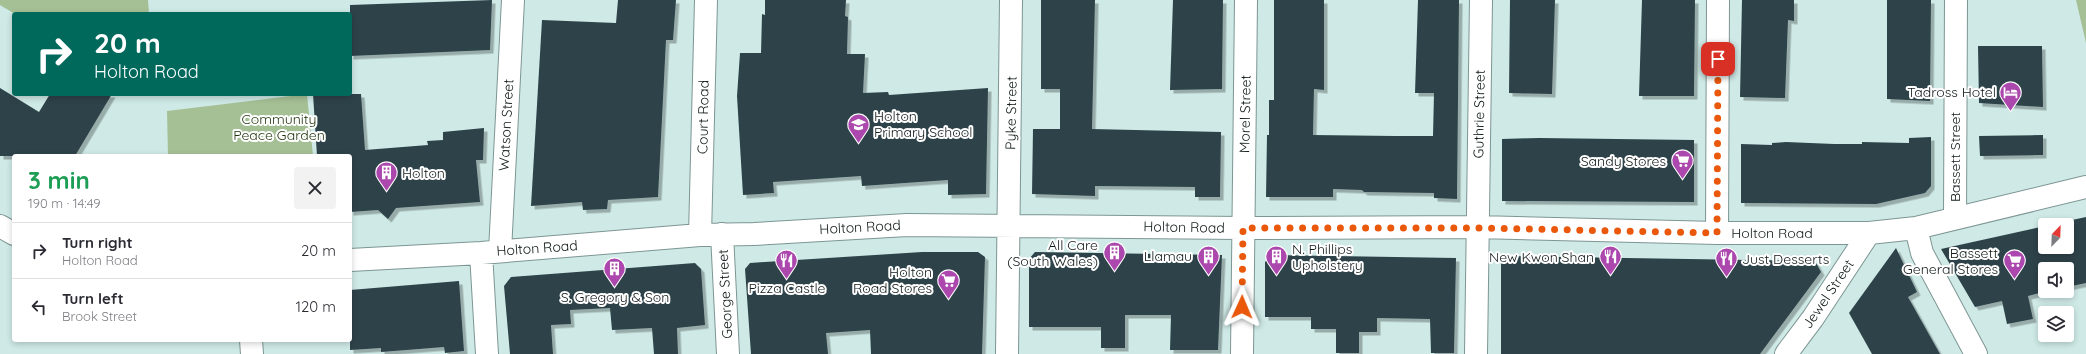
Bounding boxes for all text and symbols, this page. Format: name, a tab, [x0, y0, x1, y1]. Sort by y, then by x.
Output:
text: 20 m	[94, 25, 161, 60]
icon: right	[28, 28, 80, 80]
pin	[1701, 42, 1735, 76]
icon: arrive	[1707, 48, 1729, 70]
text: Holton Road	[94, 60, 199, 83]
street label: Guthrie Street	[1469, 69, 1489, 159]
street label: Morel Street	[1235, 74, 1255, 153]
street label: Pyke Street	[1001, 76, 1021, 150]
street label: Watson Street	[495, 78, 517, 171]
hotel icon: Tadross Hotel	[1998, 79, 2024, 112]
street label: Court Road	[693, 80, 713, 154]
place label: Tadross Hotel	[1907, 83, 1996, 101]
place label: Holton Primary School	[874, 107, 972, 141]
park label: Community Peace Garden	[233, 110, 325, 144]
school or university icon: Holton Primary School	[845, 111, 871, 144]
street label: Bassett Street	[1946, 112, 1964, 202]
supermarket icon: Sandy Stores	[1669, 148, 1695, 181]
place label: Sandy Stores	[1581, 152, 1666, 170]
building icon: Holton	[373, 160, 399, 193]
place label: Holton	[402, 164, 445, 182]
text: 3 min	[28, 165, 90, 195]
button: close	[294, 167, 336, 209]
text: 190 m · 14:49	[28, 195, 101, 211]
street label: Holton Road	[819, 216, 901, 238]
street label: Holton Road	[1143, 217, 1225, 237]
north arrow	[2038, 218, 2074, 254]
map controls	[2038, 218, 2074, 342]
street label: Holton Road	[1731, 224, 1813, 242]
text: Turn right	[62, 233, 133, 252]
street label: Holton Road	[496, 236, 578, 260]
place label: All Care (South Wales)	[1007, 236, 1098, 270]
icon: right	[28, 240, 50, 262]
building icon: All Care (South Wales)	[1101, 240, 1127, 273]
place label: N. Phillips Upholstery	[1292, 240, 1363, 274]
text: 20 m	[301, 241, 336, 260]
building icon: Llamau	[1195, 243, 1221, 276]
building icon: N. Phillips Upholstery	[1264, 244, 1290, 277]
restaurant icon: New Kwon Shan	[1597, 244, 1623, 277]
place label: Bassett General Stores	[1903, 244, 1998, 278]
restaurant icon: Just Desserts	[1713, 246, 1739, 279]
restaurant icon: Pizza Castle	[774, 247, 800, 280]
place label: Llamau	[1144, 247, 1192, 265]
street label: George Street	[714, 248, 736, 339]
place label: New Kwon Shan	[1489, 248, 1594, 266]
supermarket icon: Bassett General Stores	[2001, 248, 2027, 281]
place label: Just Desserts	[1742, 250, 1829, 268]
text: Holton Road	[62, 252, 138, 268]
building icon: S. Gregory & Son	[602, 256, 628, 289]
street label: Jewel Street	[1798, 256, 1858, 332]
button: sound	[2038, 262, 2074, 298]
place label: Holton Road Stores	[853, 263, 932, 297]
supermarket icon: Holton Road Stores	[935, 267, 961, 300]
place label: Pizza Castle	[749, 279, 826, 297]
position arrow	[1221, 286, 1263, 328]
place label: S. Gregory & Son	[561, 288, 669, 306]
text: Turn left	[62, 289, 124, 308]
icon: left	[28, 296, 50, 318]
text: 120 m	[295, 297, 336, 316]
button: layers	[2038, 306, 2074, 342]
text: Brook Street	[62, 308, 137, 324]

